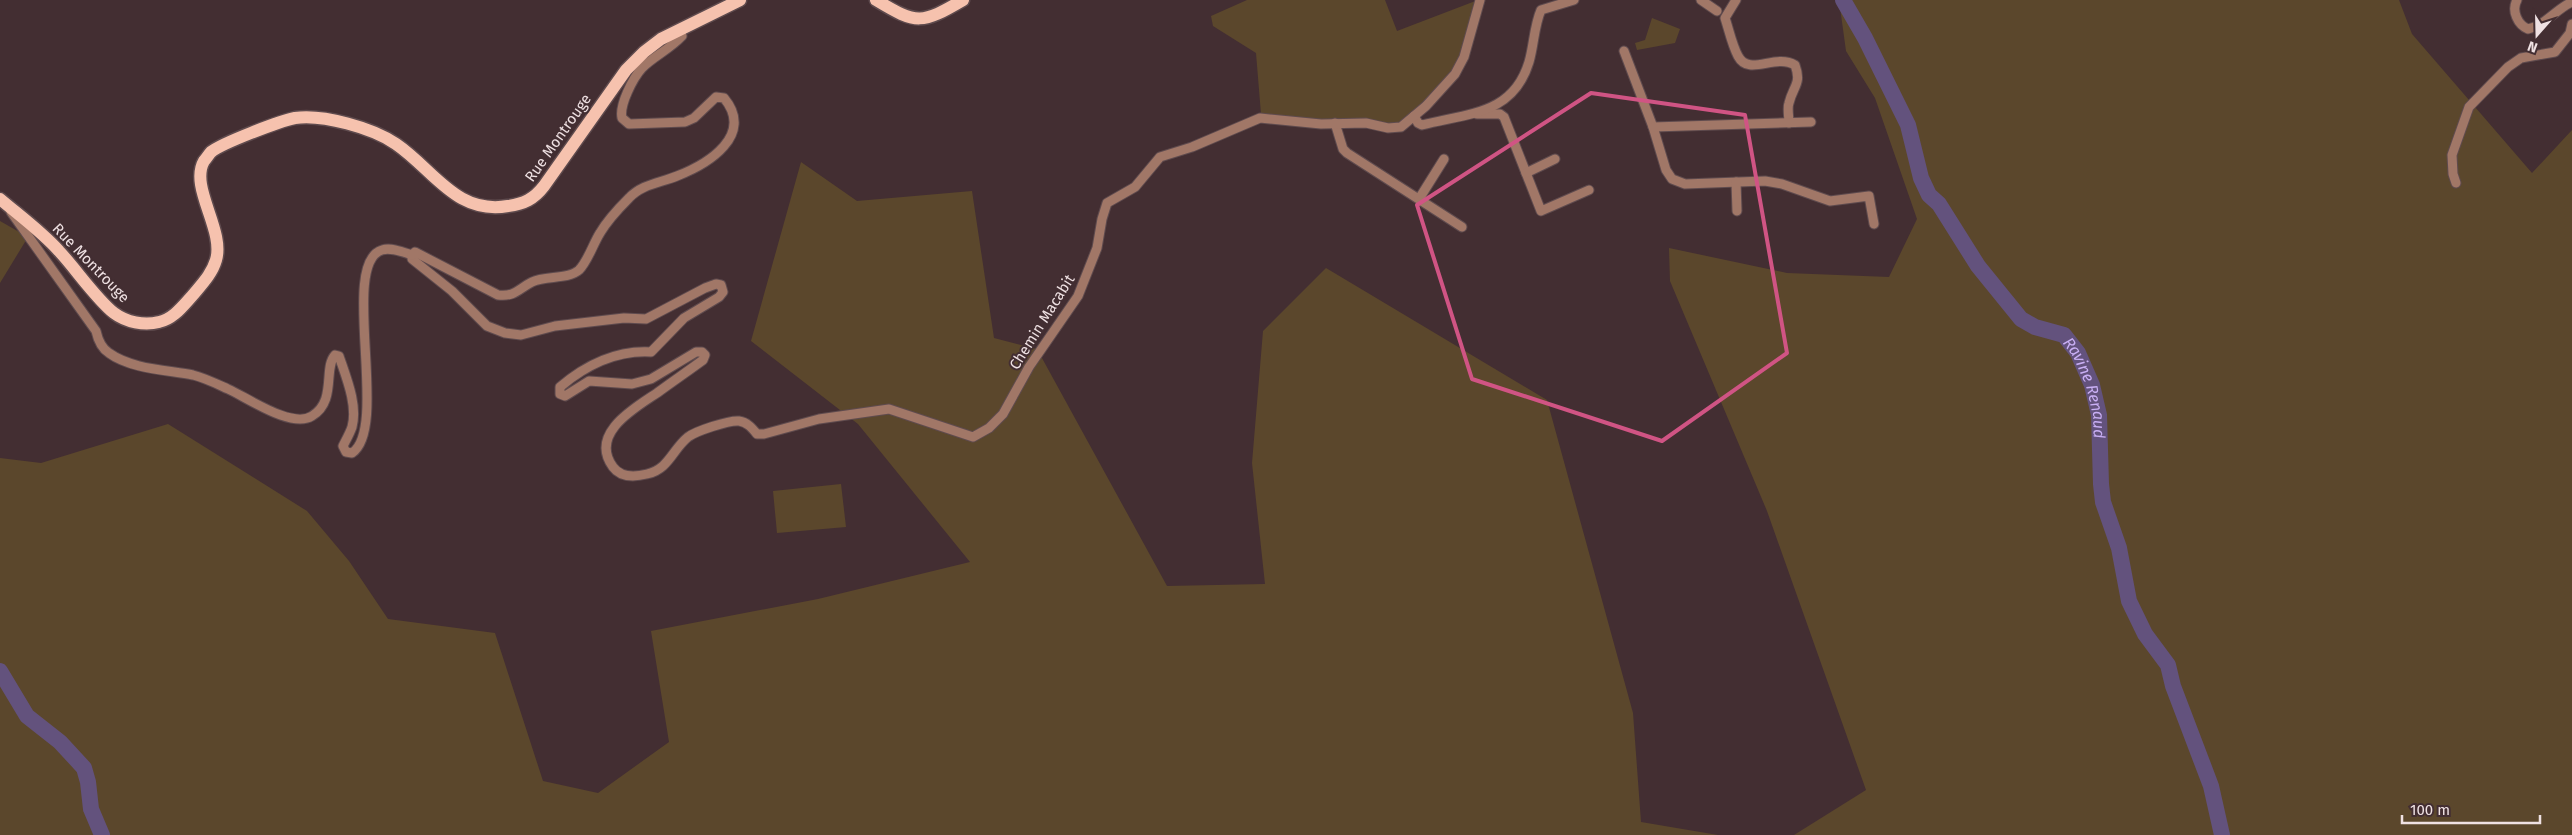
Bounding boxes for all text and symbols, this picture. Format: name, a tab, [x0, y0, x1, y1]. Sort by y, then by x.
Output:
north arrow	[2512, 10, 2562, 60]
text: N	[2525, 37, 2540, 56]
street label: Rue Montrouge	[521, 91, 595, 185]
street label: Rue Montrouge	[49, 220, 133, 306]
street label: Chemin Macabit	[1006, 271, 1079, 373]
water label: Ravine Renaud	[2060, 333, 2109, 439]
scale bar	[2402, 792, 2540, 824]
text: 100 m	[2410, 801, 2450, 819]

